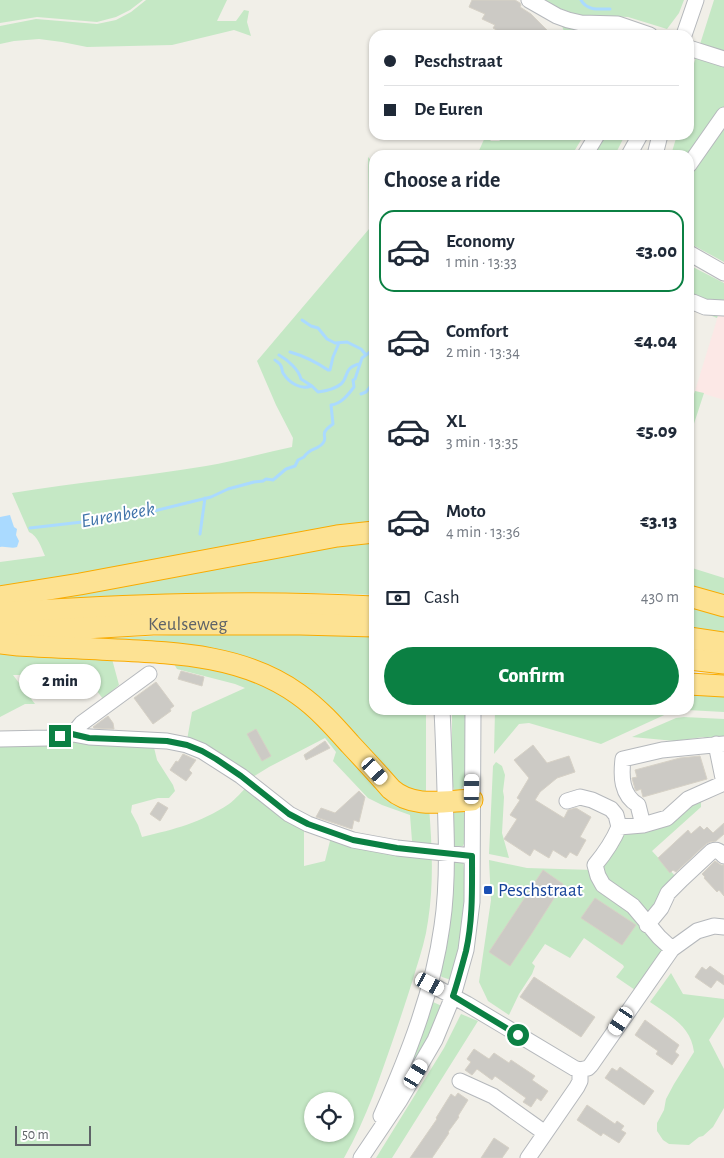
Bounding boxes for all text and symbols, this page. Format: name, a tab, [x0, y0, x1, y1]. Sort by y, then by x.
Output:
text: Peschstraat	[414, 52, 502, 71]
text: De Euren	[414, 100, 483, 119]
text: Choose a ride	[384, 169, 500, 191]
icon: car	[386, 229, 431, 274]
text: Economy	[446, 232, 515, 251]
text: €3.00	[636, 242, 677, 261]
text: 1 min · 13:33	[446, 254, 517, 270]
icon: car	[386, 319, 431, 364]
text: Comfort	[446, 322, 508, 341]
text: €4.04	[635, 332, 677, 351]
text: 2 min · 13:34	[446, 344, 520, 360]
icon: car	[386, 409, 431, 454]
text: XL	[446, 412, 466, 431]
text: €5.09	[636, 422, 677, 441]
text: 3 min · 13:35	[446, 434, 518, 450]
water label: Eurenbeek	[79, 499, 157, 531]
icon: car	[386, 499, 431, 544]
text: Moto	[446, 502, 486, 521]
text: €3.13	[640, 512, 677, 531]
text: 4 min · 13:36	[446, 524, 520, 540]
icon: cash	[384, 584, 412, 612]
text: Cash	[424, 588, 460, 607]
text: 430 m	[641, 589, 679, 605]
street label: Keulseweg	[148, 615, 228, 634]
button: Confirm	[384, 647, 679, 705]
callout: 2 min	[19, 664, 101, 698]
text: 2 min	[42, 673, 78, 689]
route end	[49, 725, 71, 747]
car	[359, 755, 390, 787]
car	[464, 774, 479, 804]
place label: Peschstraat	[498, 881, 583, 900]
marker: Peschstraat	[482, 884, 494, 896]
car	[413, 970, 446, 998]
car	[606, 1004, 635, 1038]
route start	[507, 1024, 529, 1046]
car	[401, 1057, 430, 1091]
map controls	[304, 1092, 354, 1142]
button: locate	[304, 1092, 354, 1142]
scale bar	[15, 1123, 91, 1146]
text: 50 m	[22, 1128, 49, 1142]

